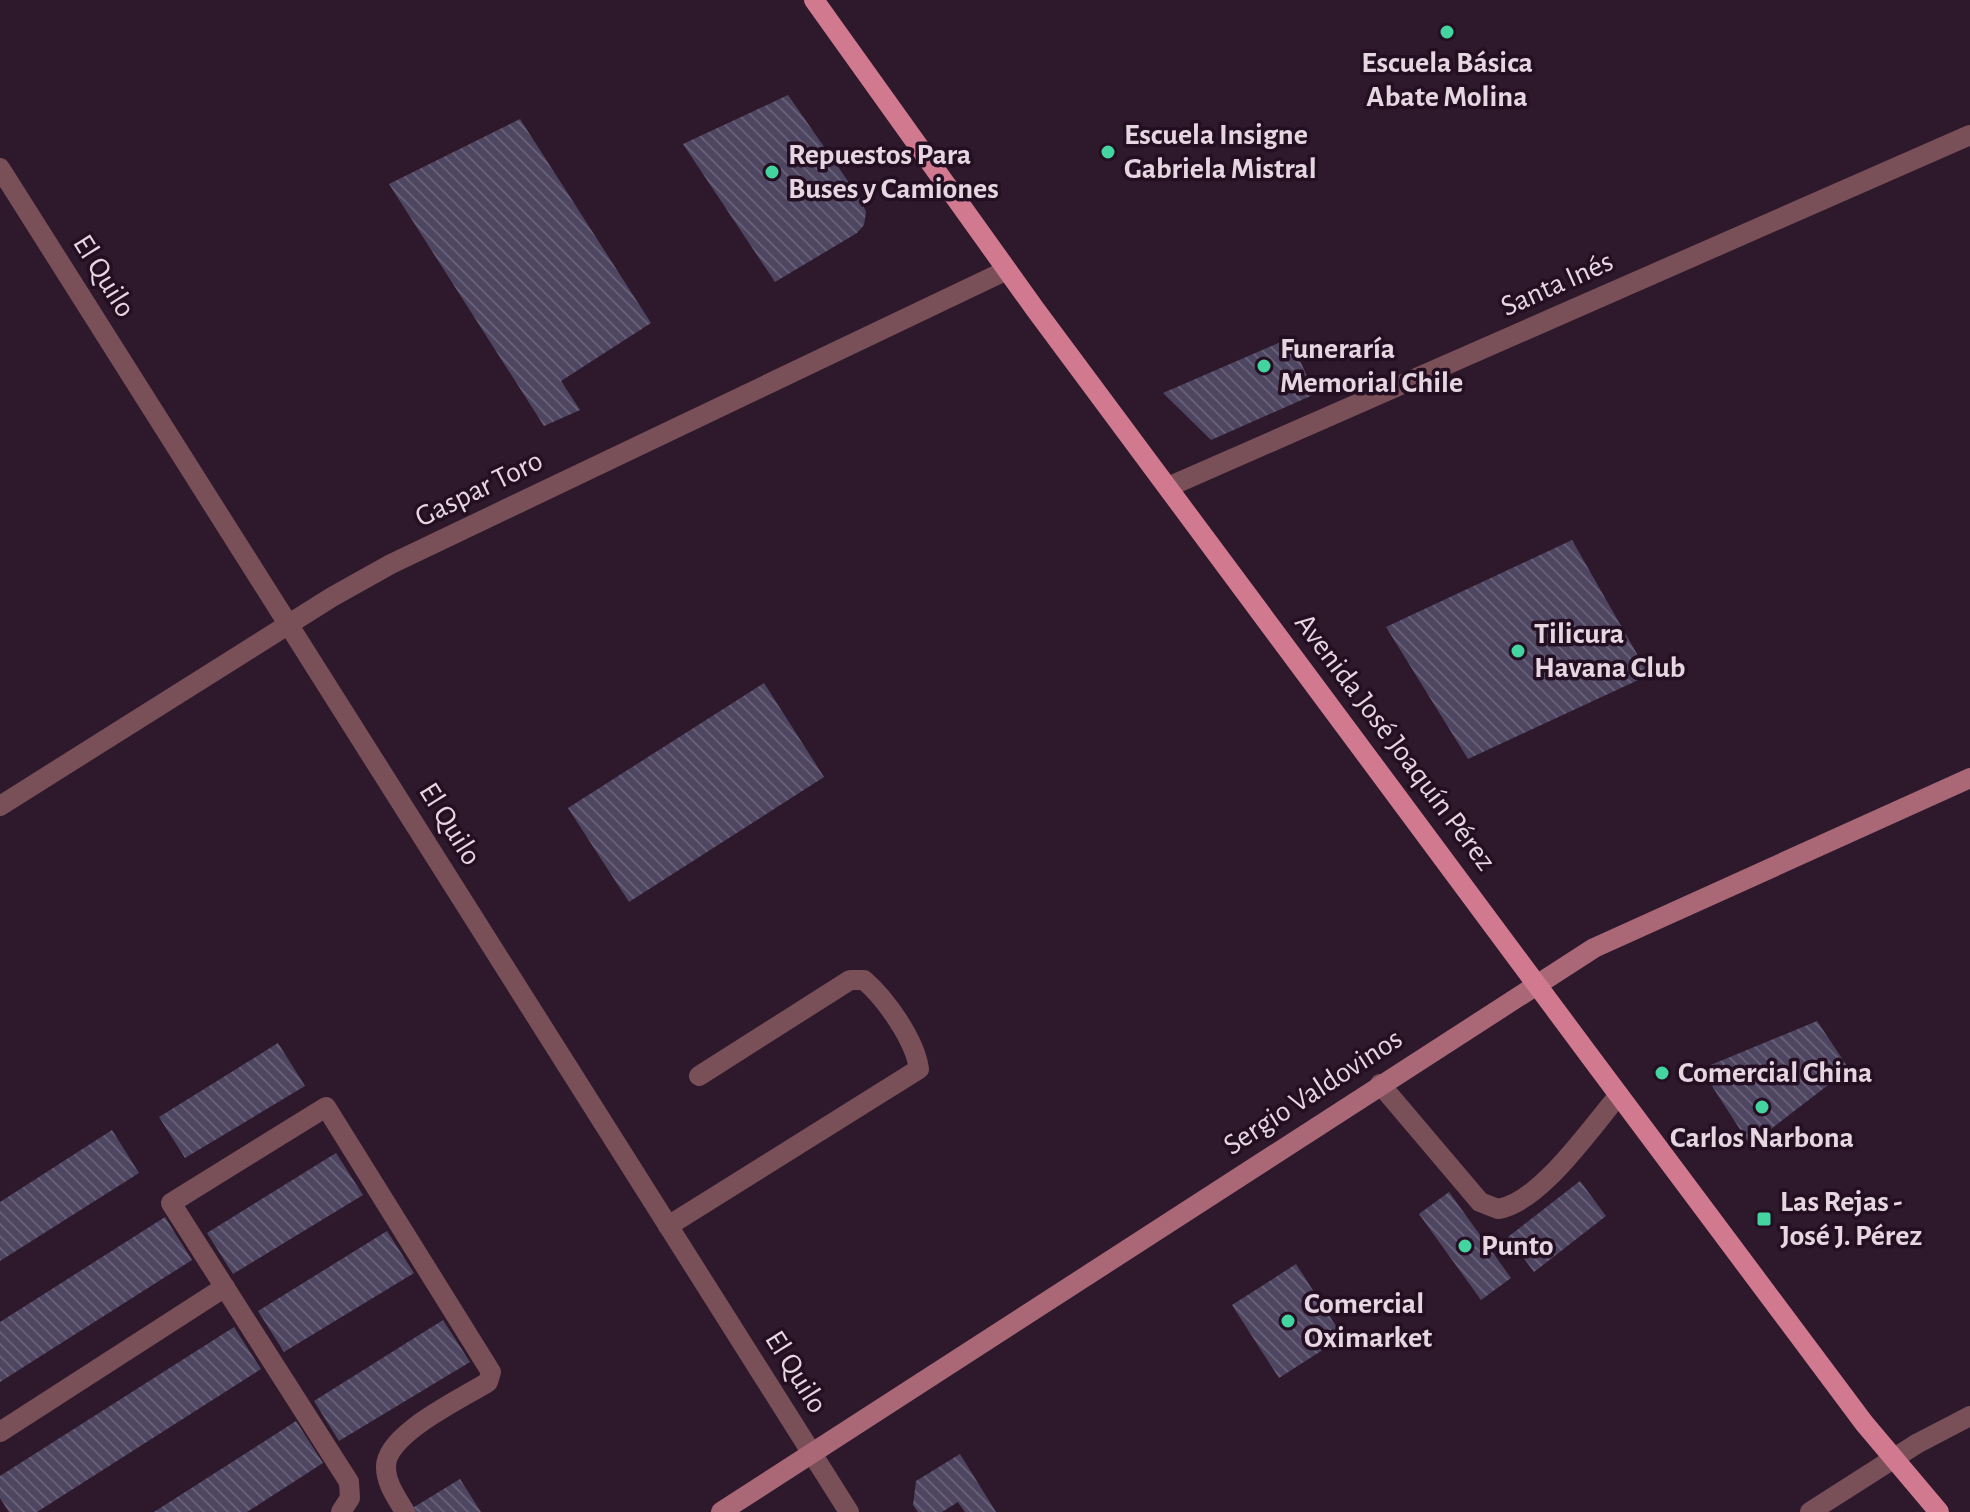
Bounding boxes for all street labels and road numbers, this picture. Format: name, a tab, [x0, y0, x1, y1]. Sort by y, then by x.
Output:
street label: El Quilo	[67, 230, 141, 322]
street label: Santa Inés	[1496, 246, 1618, 322]
street label: Gaspar Toro	[411, 445, 547, 533]
street label: Avenida José Joaquín Pérez	[1289, 608, 1501, 876]
street label: El Quilo	[413, 778, 487, 870]
street label: Sergio Valdovinos	[1218, 1023, 1408, 1161]
street label: El Quilo	[759, 1326, 833, 1418]

